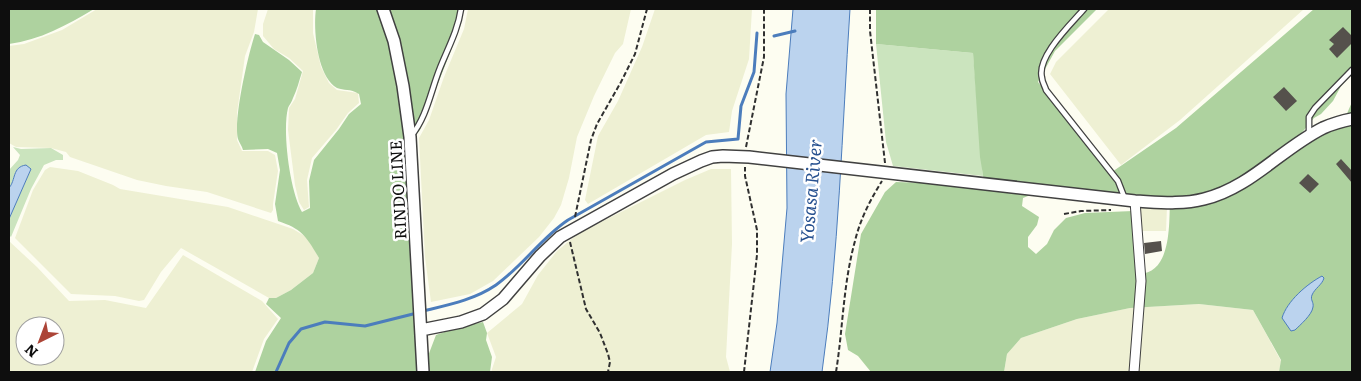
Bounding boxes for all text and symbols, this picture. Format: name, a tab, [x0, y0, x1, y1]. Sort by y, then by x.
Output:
water label: Yosasa River	[792, 138, 828, 244]
street label: RINDO LINE	[382, 140, 412, 240]
north arrow	[15, 316, 65, 366]
text: N	[19, 340, 42, 363]

